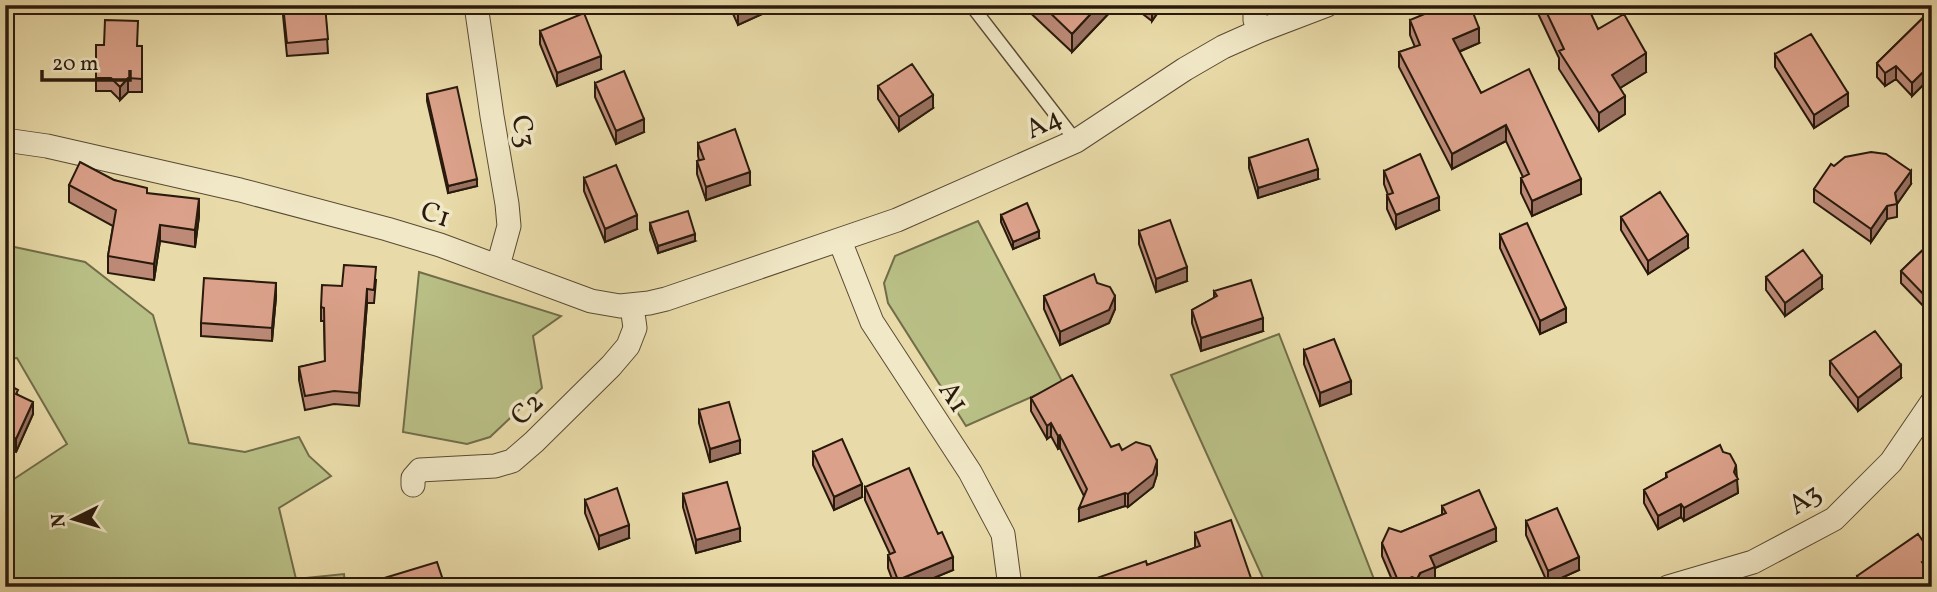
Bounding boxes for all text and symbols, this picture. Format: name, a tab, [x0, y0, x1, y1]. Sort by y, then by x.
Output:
scale bar	[42, 38, 130, 82]
text: 20 m	[52, 50, 98, 79]
street label: A4	[1019, 99, 1069, 150]
street label: C3	[500, 112, 545, 151]
street label: C1	[415, 192, 455, 238]
street label: A1	[928, 374, 978, 421]
street label: C2	[502, 384, 553, 435]
street label: A3	[1781, 475, 1830, 525]
north arrow	[38, 484, 108, 554]
text: N	[45, 512, 73, 528]

